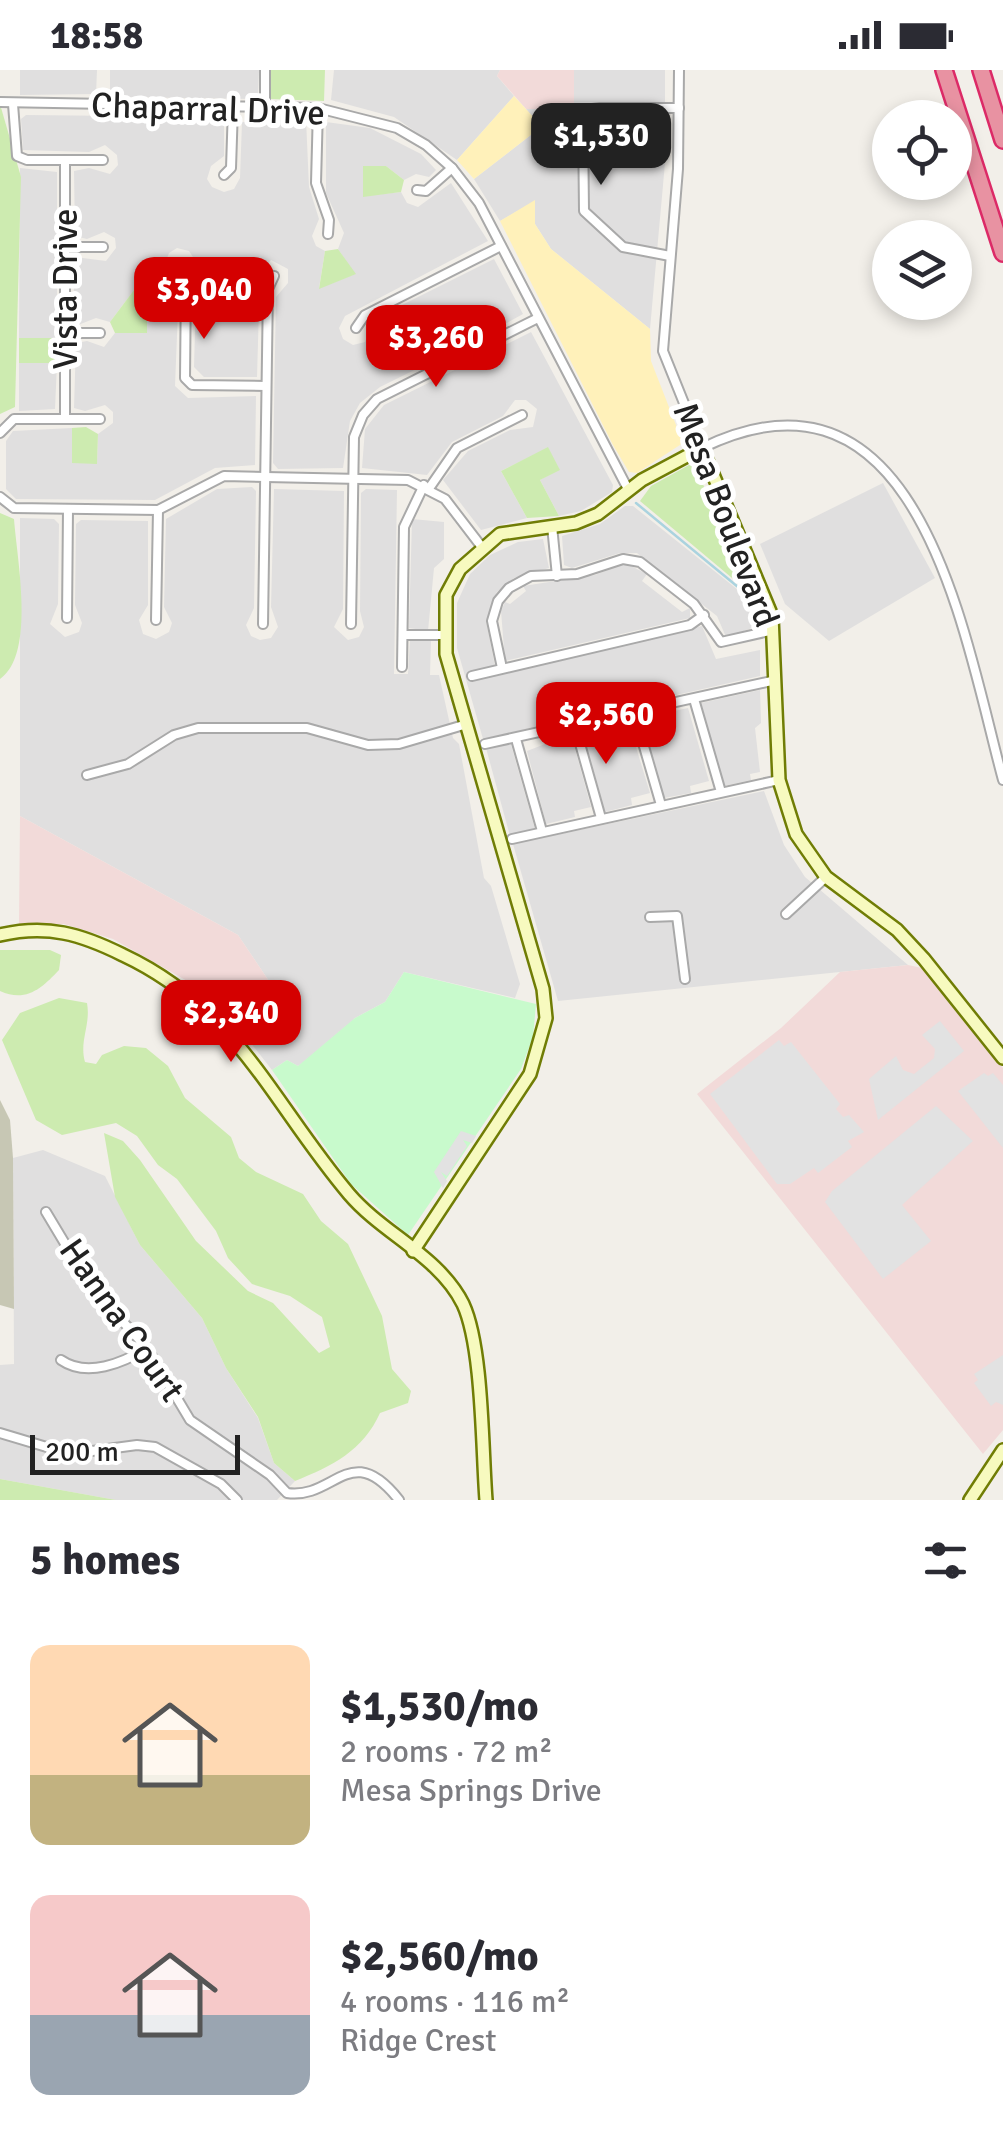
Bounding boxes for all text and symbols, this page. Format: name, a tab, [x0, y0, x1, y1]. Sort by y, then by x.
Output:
text: 18:58	[50, 12, 143, 59]
street label: Chaparral Drive	[90, 83, 326, 135]
map controls	[872, 100, 972, 320]
button: locate	[872, 100, 972, 200]
pin: $1,530	[520, 103, 682, 188]
text: $1,530	[553, 116, 649, 155]
street label: Vista Drive	[44, 209, 87, 369]
button: layers	[872, 220, 972, 320]
pin: $3,040	[123, 257, 285, 342]
text: $3,040	[156, 270, 252, 309]
pin: $3,260	[355, 305, 517, 390]
text: $3,260	[388, 318, 484, 357]
street label: Mesa Boulevard	[663, 397, 789, 633]
pin: $2,560	[525, 682, 687, 767]
text: $2,560	[558, 695, 654, 734]
pin: $2,340	[150, 980, 312, 1065]
text: $2,340	[183, 993, 279, 1032]
street label: Hanna Court	[50, 1230, 194, 1410]
scale bar	[30, 1430, 240, 1474]
text: 200 m	[45, 1435, 119, 1469]
icon: filters	[918, 1533, 973, 1588]
text: 5 homes	[30, 1535, 180, 1586]
text: $1,530/mo	[340, 1681, 539, 1732]
icon: home	[110, 1685, 230, 1805]
text: 2 rooms · 72 m²	[340, 1732, 553, 1771]
text: Mesa Springs Drive	[340, 1771, 602, 1810]
text: $2,560/mo	[340, 1931, 539, 1982]
icon: home	[110, 1935, 230, 2055]
text: 4 rooms · 116 m²	[340, 1982, 570, 2021]
text: Ridge Crest	[340, 2021, 497, 2060]

